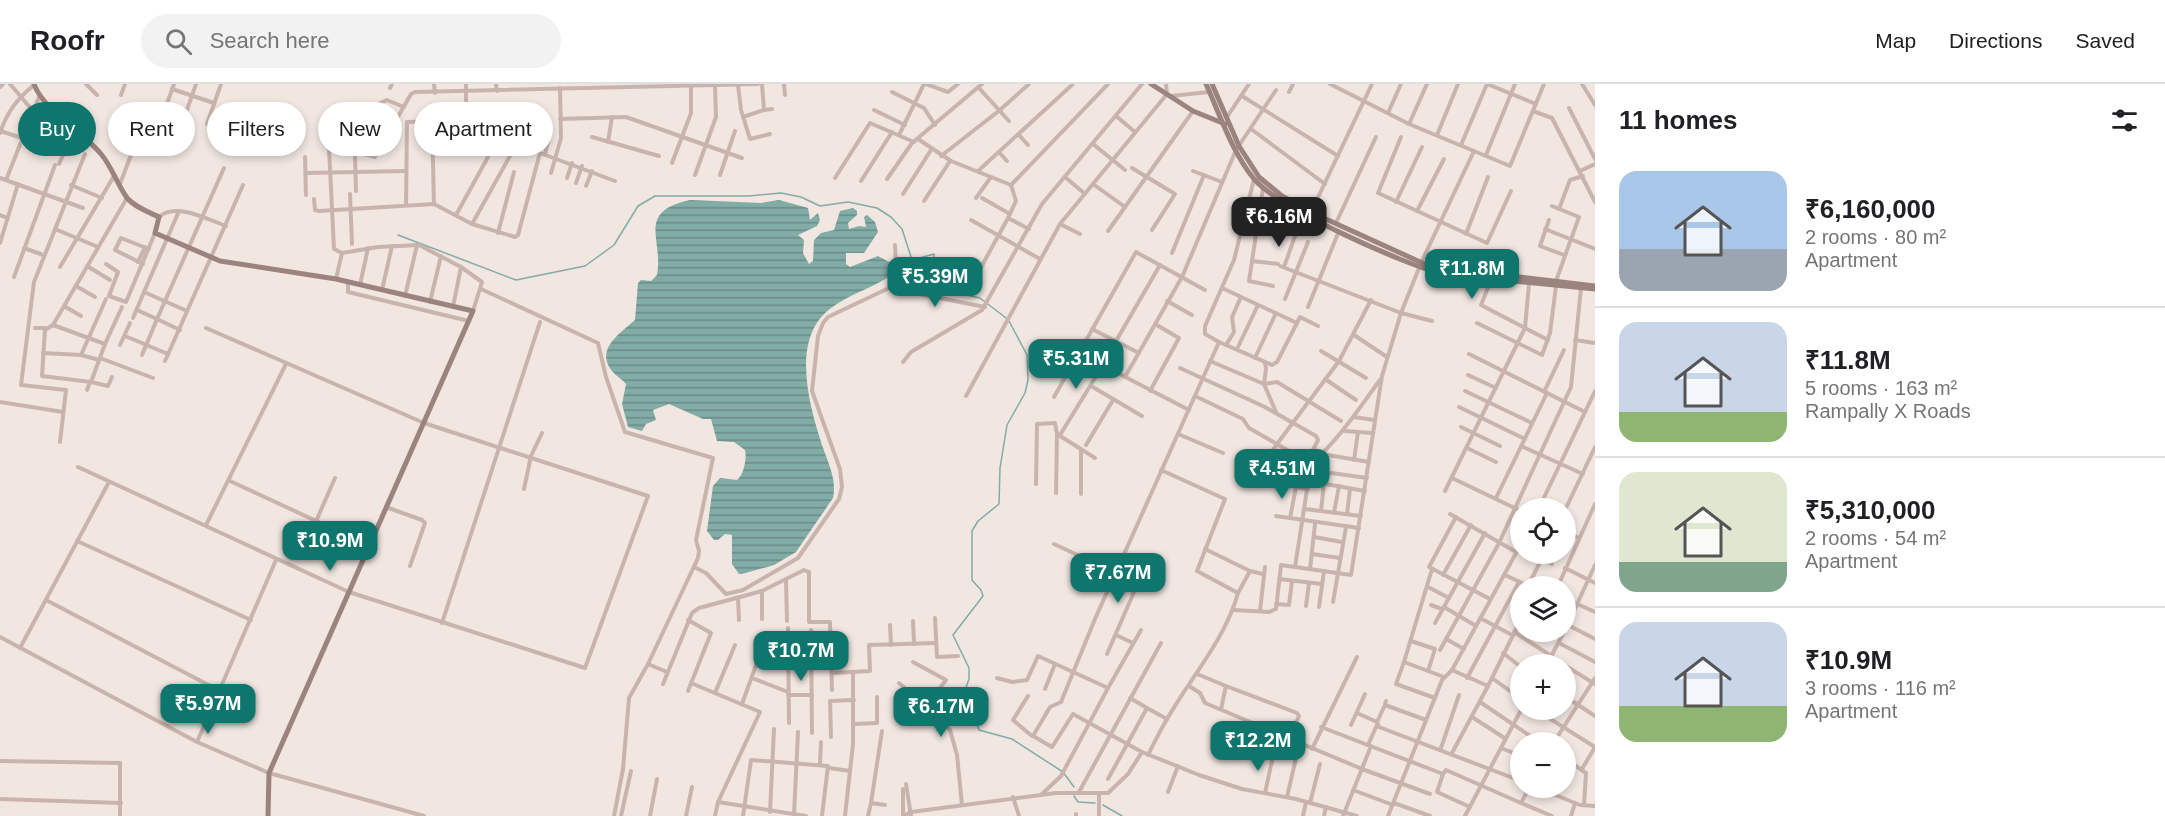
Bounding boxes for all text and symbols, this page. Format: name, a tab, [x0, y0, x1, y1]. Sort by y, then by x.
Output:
search box	[141, 14, 561, 68]
text: Roofr	[30, 25, 105, 56]
icon: search	[162, 25, 195, 58]
text: Search here	[210, 28, 330, 53]
text: Map	[1875, 29, 1916, 52]
text: Directions	[1949, 29, 2042, 52]
text: Saved	[2075, 29, 2135, 52]
chip: Buy	[18, 102, 96, 156]
chip: Rent	[108, 102, 195, 156]
chip: Filters	[207, 102, 306, 156]
chip: New	[318, 102, 402, 156]
chip: Apartment	[414, 102, 553, 156]
icon: filters	[2108, 104, 2141, 137]
text: 11 homes	[1619, 105, 1738, 135]
text: ₹6,160,000	[1805, 194, 1936, 224]
icon: home	[1667, 195, 1739, 267]
pin: ₹6.16M	[1230, 197, 1328, 248]
text: ₹6.16M	[1245, 205, 1313, 227]
text: 2 rooms · 80 m²	[1805, 226, 1946, 248]
pin: ₹11.8M	[1423, 249, 1521, 300]
text: Apartment	[1805, 249, 1897, 271]
pin: ₹5.39M	[886, 257, 984, 308]
text: ₹11.8M	[1439, 257, 1505, 279]
text: ₹5.39M	[901, 265, 969, 287]
pin: ₹5.31M	[1027, 339, 1125, 390]
text: ₹11.8M	[1805, 345, 1891, 375]
icon: home	[1667, 346, 1739, 418]
text: ₹5.31M	[1042, 347, 1110, 369]
text: 5 rooms · 163 m²	[1805, 377, 1957, 399]
text: Rampally X Roads	[1805, 400, 1971, 422]
pin: ₹4.51M	[1233, 449, 1331, 500]
text: ₹4.51M	[1248, 457, 1316, 479]
text: ₹5,310,000	[1805, 495, 1936, 525]
icon: home	[1667, 496, 1739, 568]
map controls	[1510, 498, 1576, 798]
button: locate	[1510, 498, 1576, 564]
pin: ₹10.9M	[281, 521, 379, 572]
text: 2 rooms · 54 m²	[1805, 527, 1946, 549]
text: ₹10.9M	[296, 529, 364, 551]
text: Apartment	[1805, 550, 1897, 572]
pin: ₹7.67M	[1069, 553, 1167, 604]
text: ₹7.67M	[1084, 561, 1152, 583]
button: layers	[1510, 576, 1576, 642]
pin: ₹10.7M	[752, 631, 850, 682]
text: ₹10.7M	[767, 639, 835, 661]
text: ₹10.9M	[1805, 645, 1892, 675]
icon: home	[1667, 646, 1739, 718]
button: +	[1510, 654, 1576, 720]
text: 3 rooms · 116 m²	[1805, 677, 1956, 699]
pin: ₹5.97M	[159, 684, 257, 735]
pin: ₹6.17M	[892, 687, 990, 738]
text: ₹5.97M	[174, 692, 242, 714]
text: ₹6.17M	[907, 695, 975, 717]
text: Apartment	[1805, 700, 1897, 722]
pin: ₹12.2M	[1209, 721, 1307, 772]
text: ₹12.2M	[1224, 729, 1292, 751]
button: −	[1510, 732, 1576, 798]

